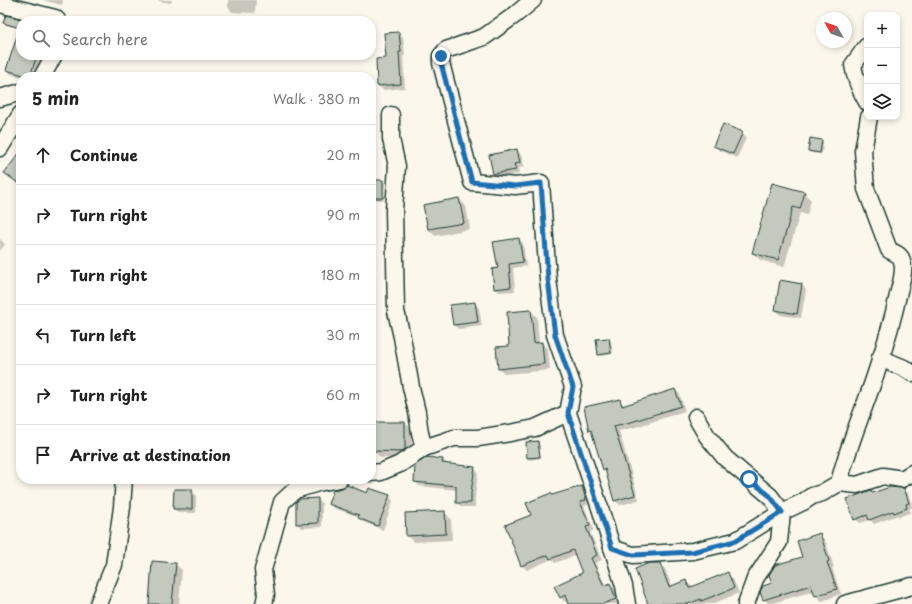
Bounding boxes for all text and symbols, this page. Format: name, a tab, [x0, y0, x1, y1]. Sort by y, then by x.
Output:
north arrow	[816, 12, 852, 48]
map controls	[864, 12, 900, 120]
button: +	[864, 12, 900, 48]
search box	[16, 16, 376, 60]
icon: search	[30, 27, 52, 49]
text: Search here	[62, 27, 148, 50]
route end	[432, 47, 450, 65]
button: −	[864, 48, 900, 84]
button: layers	[864, 84, 900, 120]
text: 5 min	[32, 85, 79, 111]
text: Walk · 380 m	[273, 89, 360, 108]
text: Continue	[70, 143, 138, 166]
icon: ahead	[32, 144, 54, 166]
text: 20 m	[326, 145, 360, 164]
text: Turn right	[70, 203, 147, 226]
icon: right	[32, 204, 54, 226]
text: 90 m	[327, 205, 360, 224]
text: Turn right	[70, 263, 147, 286]
icon: right	[32, 264, 54, 286]
text: 180 m	[321, 265, 360, 284]
text: Turn left	[70, 323, 136, 346]
icon: left	[32, 324, 54, 346]
text: 30 m	[326, 325, 360, 344]
text: Turn right	[70, 383, 147, 406]
icon: right	[32, 384, 54, 406]
text: 60 m	[326, 385, 360, 404]
text: Arrive at destination	[70, 443, 231, 466]
icon: arrive	[32, 444, 54, 466]
route start	[740, 470, 758, 488]

